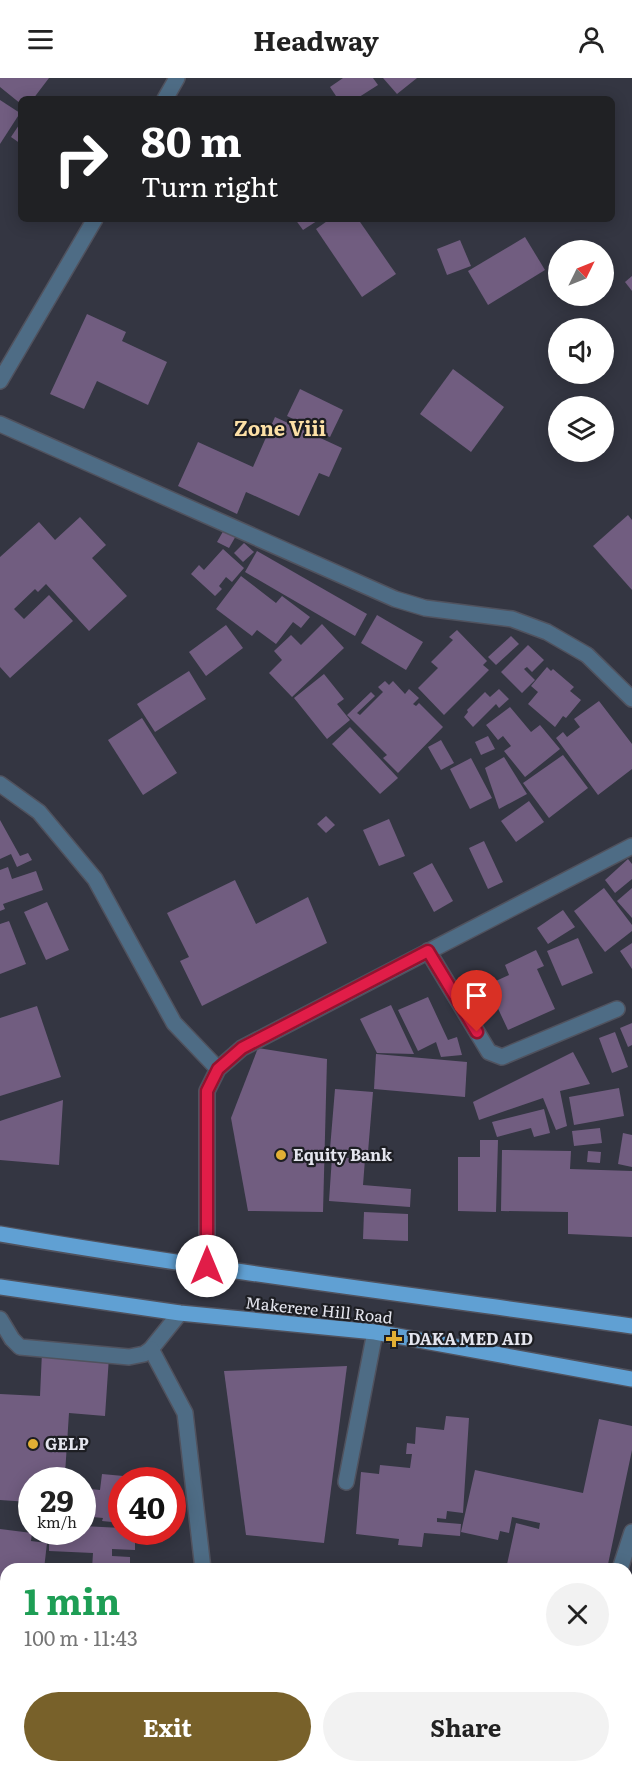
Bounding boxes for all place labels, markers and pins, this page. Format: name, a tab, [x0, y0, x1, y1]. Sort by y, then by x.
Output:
pin	[451, 970, 502, 1032]
place label: Equity Bank	[293, 1142, 392, 1166]
marker: Equity Bank	[274, 1148, 288, 1162]
place label: DAKA MED AID	[408, 1326, 533, 1350]
marker: DAKA MED AID	[385, 1330, 403, 1348]
place label: GELP	[45, 1431, 89, 1455]
marker: GELP	[26, 1437, 40, 1451]

